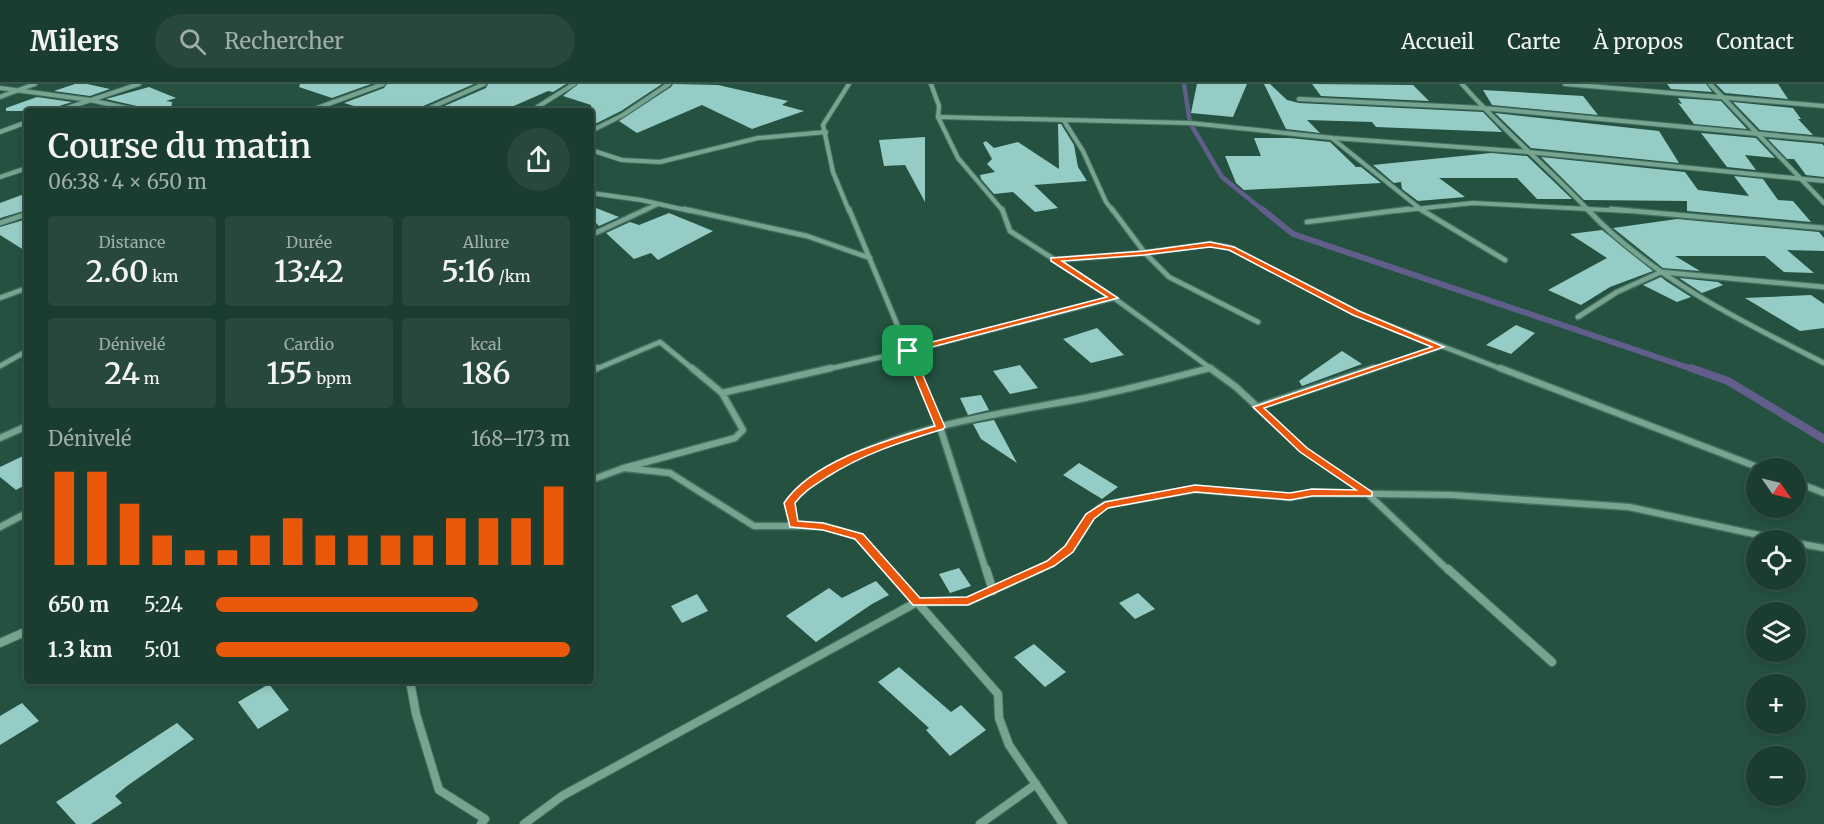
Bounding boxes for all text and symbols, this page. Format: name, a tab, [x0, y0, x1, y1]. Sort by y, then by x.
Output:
search box	[155, 14, 575, 68]
text: Milers	[30, 23, 119, 59]
icon: search	[176, 25, 209, 58]
text: Rechercher	[224, 27, 344, 55]
text: Accueil	[1401, 28, 1474, 55]
text: Carte	[1507, 28, 1561, 55]
text: À propos	[1594, 28, 1683, 55]
text: Contact	[1716, 28, 1794, 55]
text: Course du matin	[48, 126, 311, 167]
button: share	[507, 128, 570, 191]
text: 06:38 · 4 × 650 m	[48, 169, 207, 194]
text: Distance	[99, 232, 165, 252]
text: Durée	[286, 232, 332, 252]
text: Allure	[463, 232, 509, 252]
text: 2.60	[86, 252, 148, 290]
text: 13:42	[274, 252, 344, 290]
text: 5:16	[441, 252, 495, 290]
text: km	[148, 266, 178, 286]
text: /km	[495, 266, 531, 286]
pin	[882, 325, 933, 376]
text: Dénivelé	[99, 334, 165, 354]
text: Cardio	[284, 334, 334, 354]
text: kcal	[470, 334, 502, 354]
icon: arrive	[891, 334, 924, 367]
text: 24	[104, 354, 140, 392]
text: 155	[266, 354, 313, 392]
text: 186	[461, 354, 511, 392]
text: m	[140, 368, 160, 388]
text: bpm	[313, 368, 352, 388]
text: Dénivelé	[48, 426, 132, 451]
text: 168–173 m	[471, 426, 570, 451]
north arrow	[1746, 458, 1806, 518]
map controls	[1746, 458, 1806, 806]
button: locate	[1746, 530, 1806, 590]
text: 650 m	[48, 592, 109, 617]
text: 5:24	[144, 592, 183, 617]
button: layers	[1746, 602, 1806, 662]
text: 1.3 km	[48, 637, 112, 662]
text: 5:01	[144, 637, 181, 662]
button: +	[1746, 674, 1806, 734]
button: −	[1746, 746, 1806, 806]

